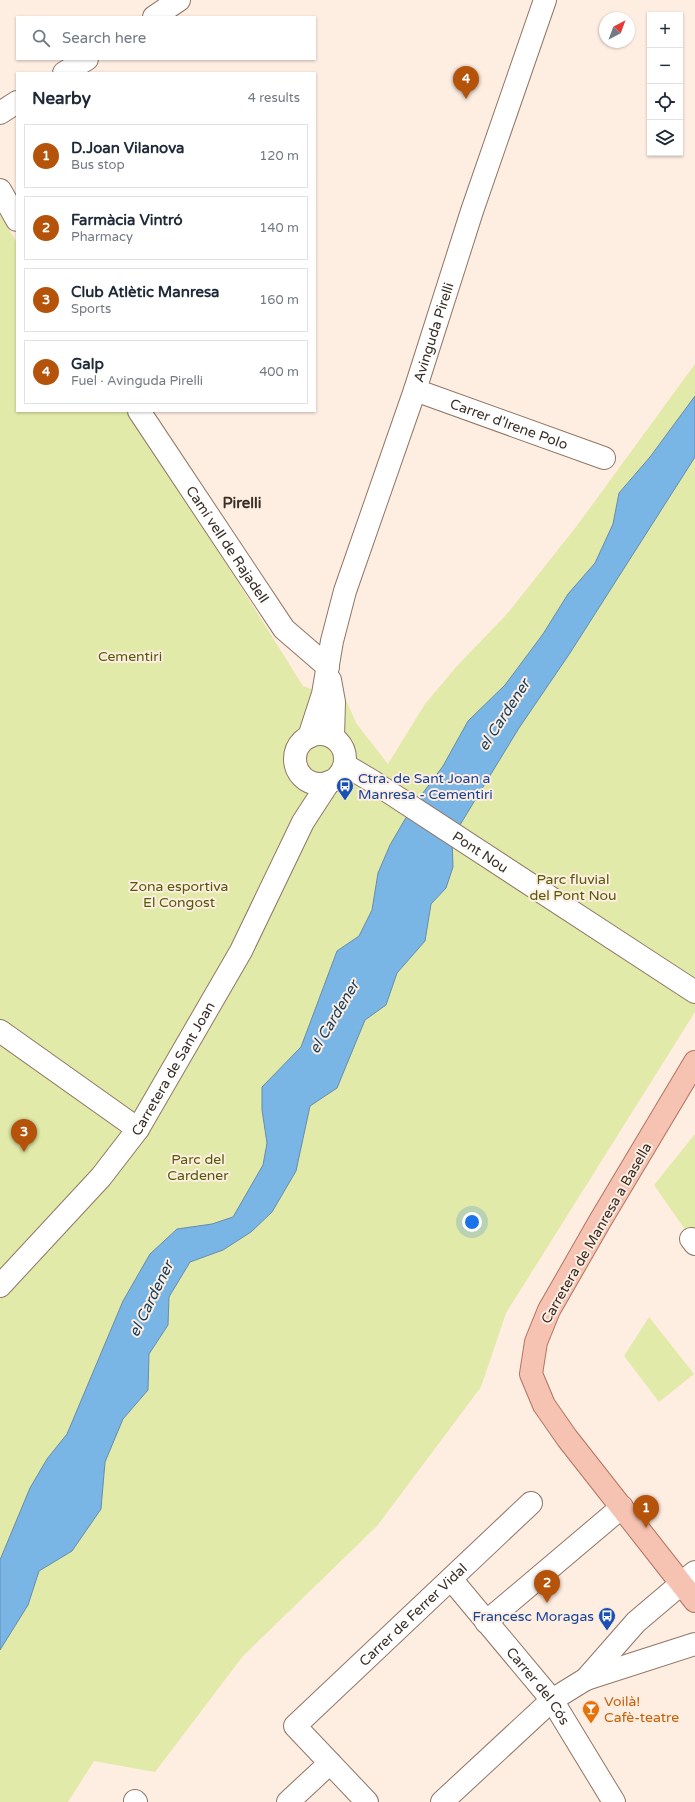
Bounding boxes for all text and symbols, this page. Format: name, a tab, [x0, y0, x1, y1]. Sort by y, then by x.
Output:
north arrow	[599, 12, 635, 48]
map controls	[647, 12, 683, 156]
button: +	[647, 12, 683, 48]
search box	[16, 16, 316, 60]
icon: search	[30, 27, 52, 49]
text: Search here	[62, 29, 146, 47]
button: −	[647, 48, 683, 84]
pin: 4	[453, 66, 479, 99]
button: locate	[647, 84, 683, 120]
text: Nearby	[32, 88, 91, 109]
text: 4 results	[248, 90, 300, 106]
button: layers	[647, 120, 683, 156]
text: D.Joan Vilanova	[71, 139, 184, 157]
text: 1	[42, 148, 50, 164]
text: 120 m	[259, 148, 299, 164]
text: Bus stop	[71, 157, 125, 173]
text: Farmàcia Vintró	[71, 211, 183, 229]
text: 2	[42, 220, 50, 236]
text: 140 m	[259, 220, 299, 236]
text: Pharmacy	[71, 229, 133, 245]
street label: Avinguda Pirelli	[410, 281, 458, 384]
text: Club Atlètic Manresa	[71, 283, 220, 301]
text: 3	[42, 292, 50, 308]
text: 160 m	[259, 292, 299, 308]
text: Sports	[71, 301, 111, 317]
text: Galp	[71, 355, 104, 373]
text: 4	[42, 364, 50, 380]
text: 400 m	[259, 364, 299, 380]
text: Fuel · Avinguda Pirelli	[71, 373, 203, 389]
street label: Carrer d'Irene Polo	[448, 395, 570, 453]
street label: Camí vell de Rajadell	[182, 483, 272, 606]
district label: Pirelli	[223, 494, 261, 512]
park label: Cementiri	[98, 648, 162, 665]
water label: el Cardener	[474, 674, 535, 754]
place label: Ctra. de Sant Joan a Manresa - Cementiri	[358, 770, 493, 803]
bus stop icon: Ctra. de Sant Joan a Manresa - Cementiri	[335, 776, 355, 801]
street label: Pont Nou	[449, 828, 511, 877]
park label: Parc fluvial del Pont Nou	[529, 871, 617, 904]
park label: Zona esportiva El Congost	[130, 878, 228, 911]
water label: el Cardener	[305, 975, 364, 1057]
street label: Carretera de Sant Joan	[128, 999, 219, 1139]
pin: 3	[11, 1119, 37, 1152]
street label: Carretera de Manresa a Basella	[538, 1140, 655, 1327]
park label: Parc del Cardener	[167, 1151, 229, 1184]
your location	[462, 1212, 482, 1232]
water label: el Cardener	[125, 1256, 178, 1340]
pin: 1	[633, 1495, 659, 1528]
street label: Carrer de Ferrer Vidal	[356, 1560, 471, 1670]
pin: 2	[534, 1570, 560, 1603]
bus stop icon: Francesc Moragas	[597, 1606, 617, 1631]
place label: Francesc Moragas	[472, 1608, 594, 1625]
street label: Carrer del Cós	[502, 1644, 573, 1728]
place label: Voilà! Cafè-teatre	[604, 1693, 679, 1726]
bar icon: Voilà! Cafè-teatre	[581, 1699, 601, 1724]

